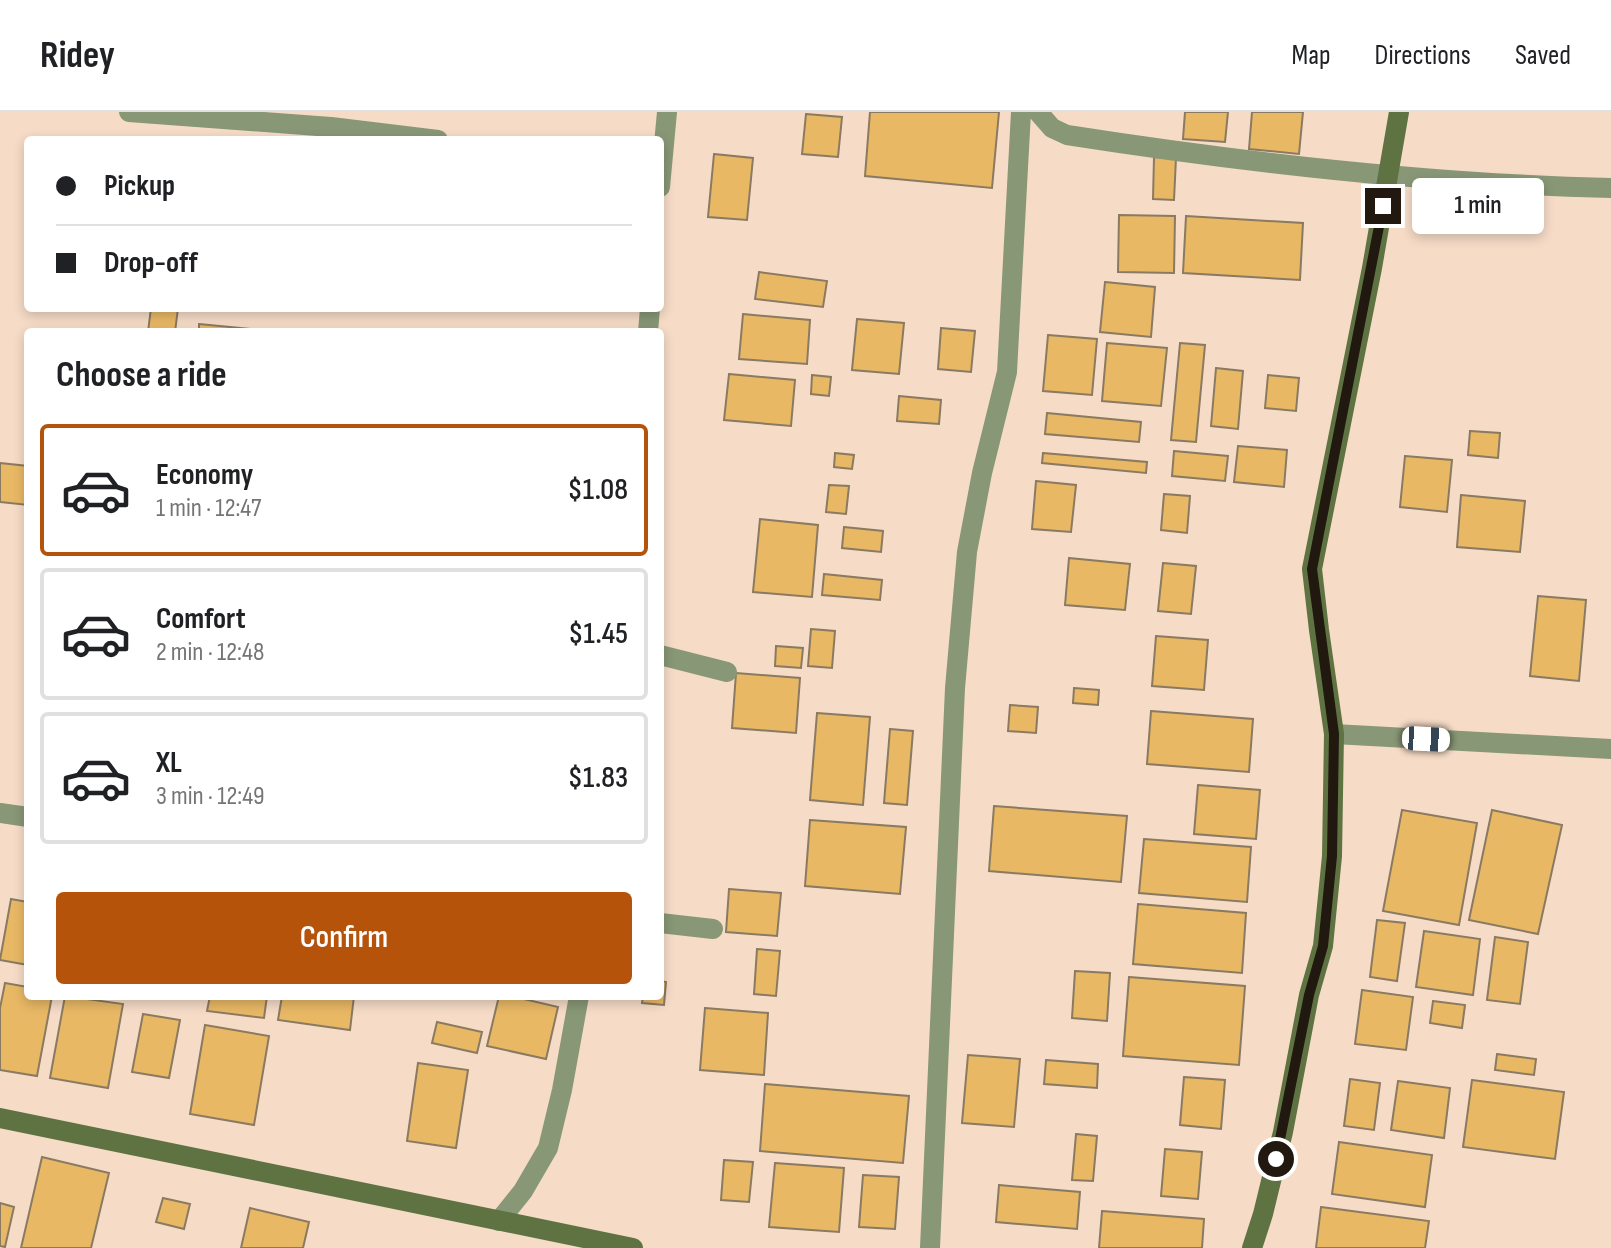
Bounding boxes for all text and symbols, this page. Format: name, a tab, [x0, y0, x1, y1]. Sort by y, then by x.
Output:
text: Ridey	[40, 33, 115, 78]
text: Map	[1292, 39, 1331, 72]
text: Directions	[1375, 39, 1471, 72]
text: Saved	[1515, 39, 1571, 72]
text: Pickup	[104, 168, 175, 204]
callout: 1 min	[1411, 178, 1543, 234]
route end	[1365, 188, 1401, 224]
text: 1 min	[1454, 190, 1502, 221]
text: Drop-off	[104, 245, 198, 281]
text: Choose a ride	[56, 354, 227, 397]
icon: car	[60, 454, 132, 526]
text: Economy	[156, 457, 253, 493]
text: $1.08	[568, 472, 628, 508]
text: 1 min · 12:47	[156, 493, 261, 524]
icon: car	[60, 598, 132, 670]
text: Comfort	[156, 601, 246, 637]
text: $1.45	[568, 616, 628, 652]
text: 2 min · 12:48	[156, 637, 264, 668]
car	[1401, 726, 1451, 752]
icon: car	[60, 742, 132, 814]
text: XL	[156, 745, 182, 781]
text: $1.83	[568, 760, 628, 796]
text: 3 min · 12:49	[156, 781, 265, 812]
button: Confirm	[56, 892, 632, 984]
route start	[1258, 1141, 1294, 1177]

